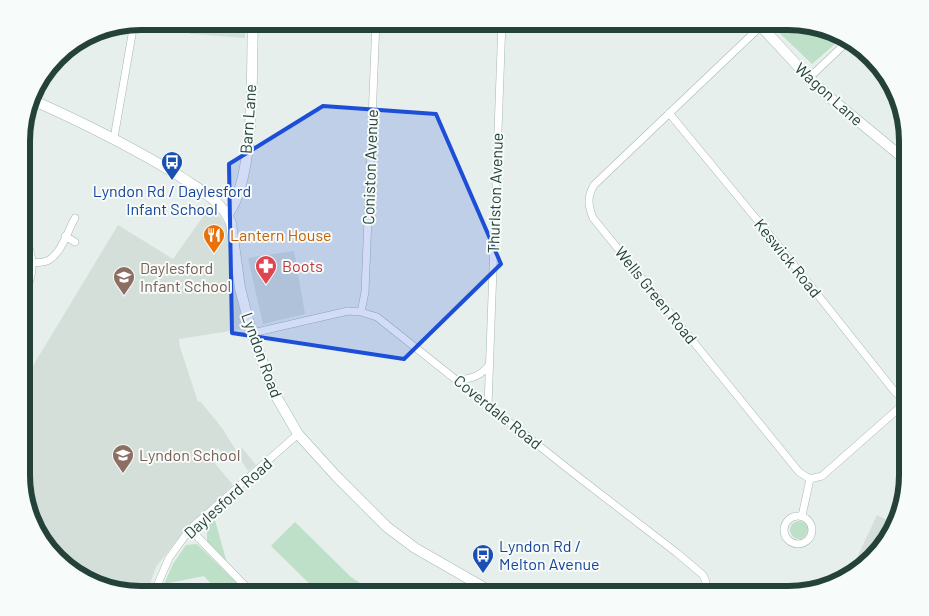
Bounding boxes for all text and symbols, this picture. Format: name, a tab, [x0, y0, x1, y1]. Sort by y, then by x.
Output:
street label: Wagon Lane	[791, 58, 867, 129]
street label: Barn Lane	[236, 83, 259, 155]
street label: Coniston Avenue	[358, 109, 381, 225]
street label: Thurlston Avenue	[483, 132, 506, 254]
bus stop icon: Lyndon Rd / Daylesford Infant School	[160, 150, 184, 181]
place label: Lyndon Rd / Daylesford Infant School	[93, 181, 251, 218]
street label: Keswick Road	[751, 215, 826, 301]
restaurant icon: Lantern House	[202, 223, 226, 254]
place label: Lantern House	[230, 225, 332, 244]
street label: Wells Green Road	[611, 242, 701, 347]
pharmacy icon: Boots	[254, 254, 278, 285]
place label: Boots	[282, 256, 323, 275]
place label: Daylesford Infant School	[140, 258, 231, 295]
school or university icon: Daylesford Infant School	[112, 265, 136, 296]
street label: Lyndon Road	[238, 310, 287, 400]
street label: Coverdale Road	[451, 370, 546, 453]
school or university icon: Lyndon School	[111, 443, 135, 474]
place label: Lyndon School	[139, 445, 240, 464]
street label: Daylesford Road	[180, 453, 276, 542]
place label: Lyndon Rd / Melton Avenue	[499, 536, 600, 573]
bus stop icon: Lyndon Rd / Melton Avenue	[471, 543, 495, 574]

